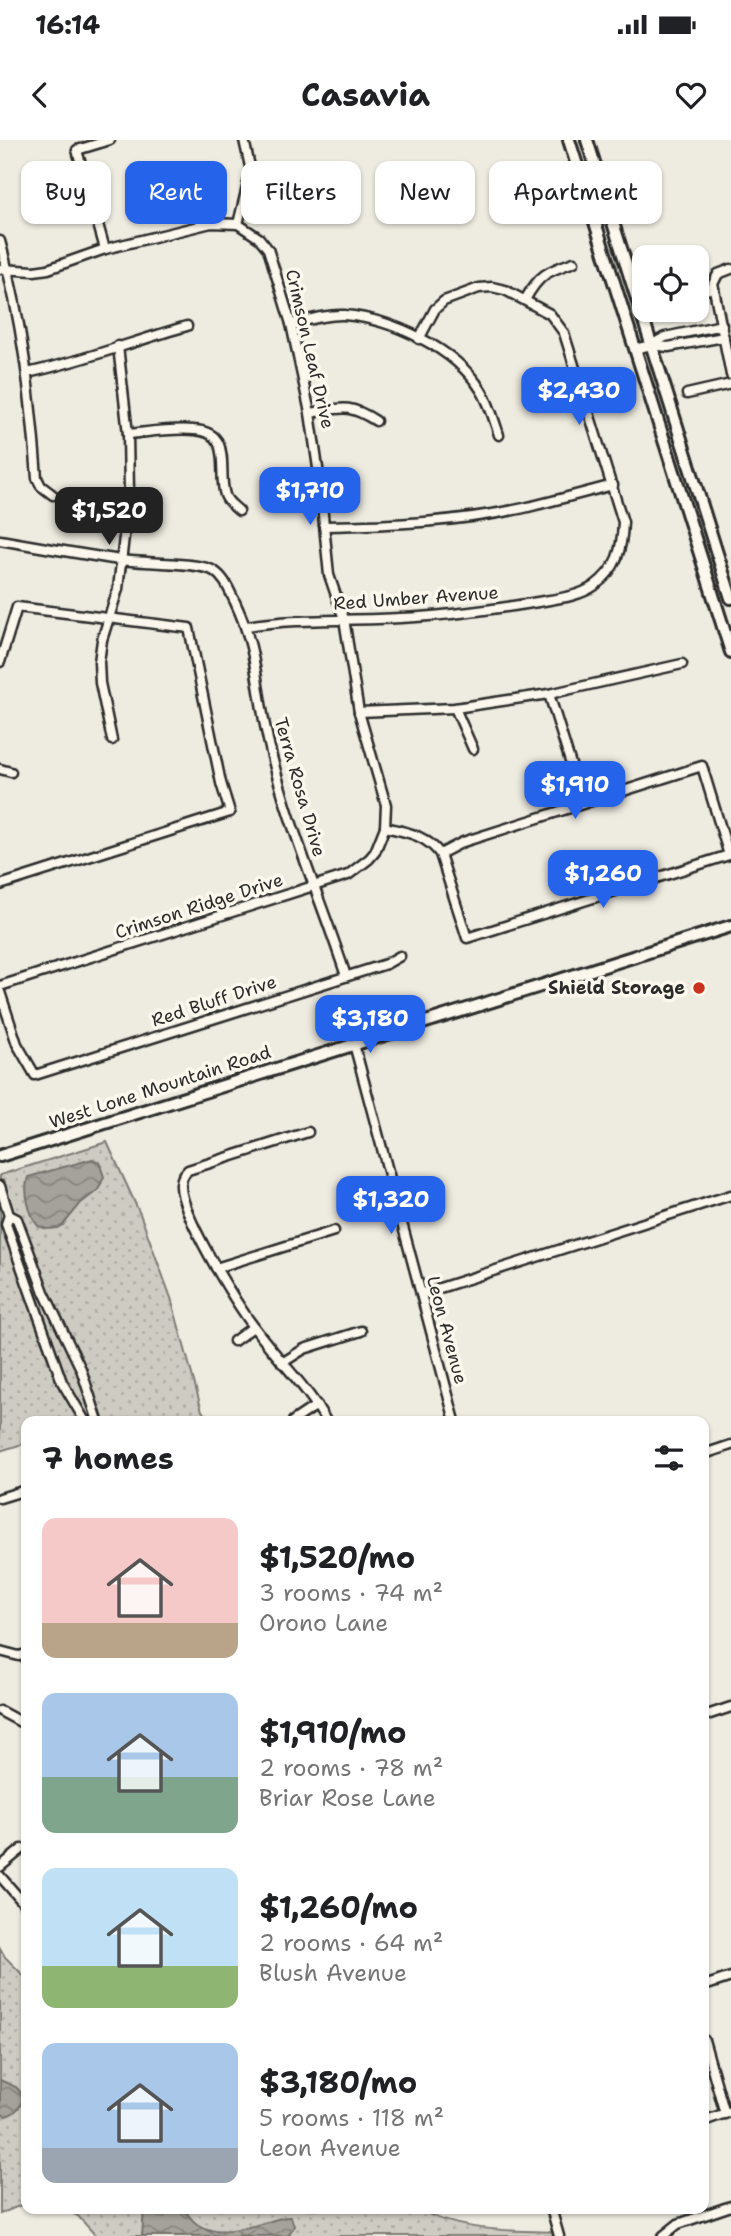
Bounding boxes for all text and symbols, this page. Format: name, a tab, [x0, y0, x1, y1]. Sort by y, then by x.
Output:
text: 16:14	[35, 7, 100, 42]
text: Casavia	[301, 73, 430, 116]
icon: back	[21, 76, 59, 114]
icon: heart	[672, 76, 710, 114]
chip: Buy	[21, 161, 111, 224]
chip: Rent	[125, 161, 227, 224]
chip: Filters	[241, 161, 361, 224]
chip: New	[375, 161, 475, 224]
chip: Apartment	[489, 161, 662, 224]
map controls	[632, 245, 709, 322]
button: locate	[632, 245, 709, 322]
street label: Crimson Leaf Drive	[280, 267, 340, 431]
pin: $2,430	[522, 368, 636, 427]
text: $2,430	[537, 375, 621, 405]
pin: $1,710	[253, 468, 367, 527]
text: $1,710	[275, 475, 345, 505]
pin: $1,520	[52, 488, 166, 547]
text: $1,520	[71, 495, 147, 525]
street label: Red Umber Avenue	[333, 580, 499, 616]
street label: Terra Rosa Drive	[269, 714, 331, 860]
pin: $1,910	[518, 762, 632, 821]
text: $1,910	[540, 769, 610, 799]
pin: $1,260	[546, 850, 660, 910]
text: $1,260	[564, 858, 642, 888]
street label: Crimson Ridge Drive	[112, 868, 286, 944]
street label: Red Bluff Drive	[149, 970, 279, 1032]
place label: Shield Storage	[548, 976, 685, 1000]
marker: Shield Storage	[691, 980, 707, 996]
pin: $3,180	[313, 996, 427, 1055]
text: $3,180	[331, 1003, 409, 1033]
street label: West Lone Mountain Road	[46, 1040, 274, 1134]
pin: $1,320	[334, 1176, 448, 1236]
text: $1,320	[352, 1184, 430, 1214]
street label: Leon Avenue	[421, 1273, 473, 1387]
text: 7 homes	[42, 1438, 174, 1479]
icon: filters	[650, 1439, 688, 1477]
text: $1,520/mo	[259, 1537, 415, 1578]
icon: home	[98, 1546, 182, 1630]
text: 3 rooms · 74 m²	[259, 1578, 443, 1608]
text: Orono Lane	[259, 1608, 388, 1638]
text: $1,910/mo	[259, 1712, 406, 1753]
icon: home	[98, 1721, 182, 1805]
text: 2 rooms · 78 m²	[259, 1753, 443, 1783]
text: Briar Rose Lane	[259, 1783, 436, 1813]
text: $1,260/mo	[259, 1887, 418, 1928]
icon: home	[98, 1896, 182, 1980]
text: 2 rooms · 64 m²	[259, 1928, 443, 1958]
text: Blush Avenue	[259, 1958, 407, 1988]
text: $3,180/mo	[259, 2062, 417, 2103]
icon: home	[98, 2071, 182, 2155]
text: 5 rooms · 118 m²	[259, 2103, 444, 2133]
text: Leon Avenue	[259, 2133, 401, 2163]

